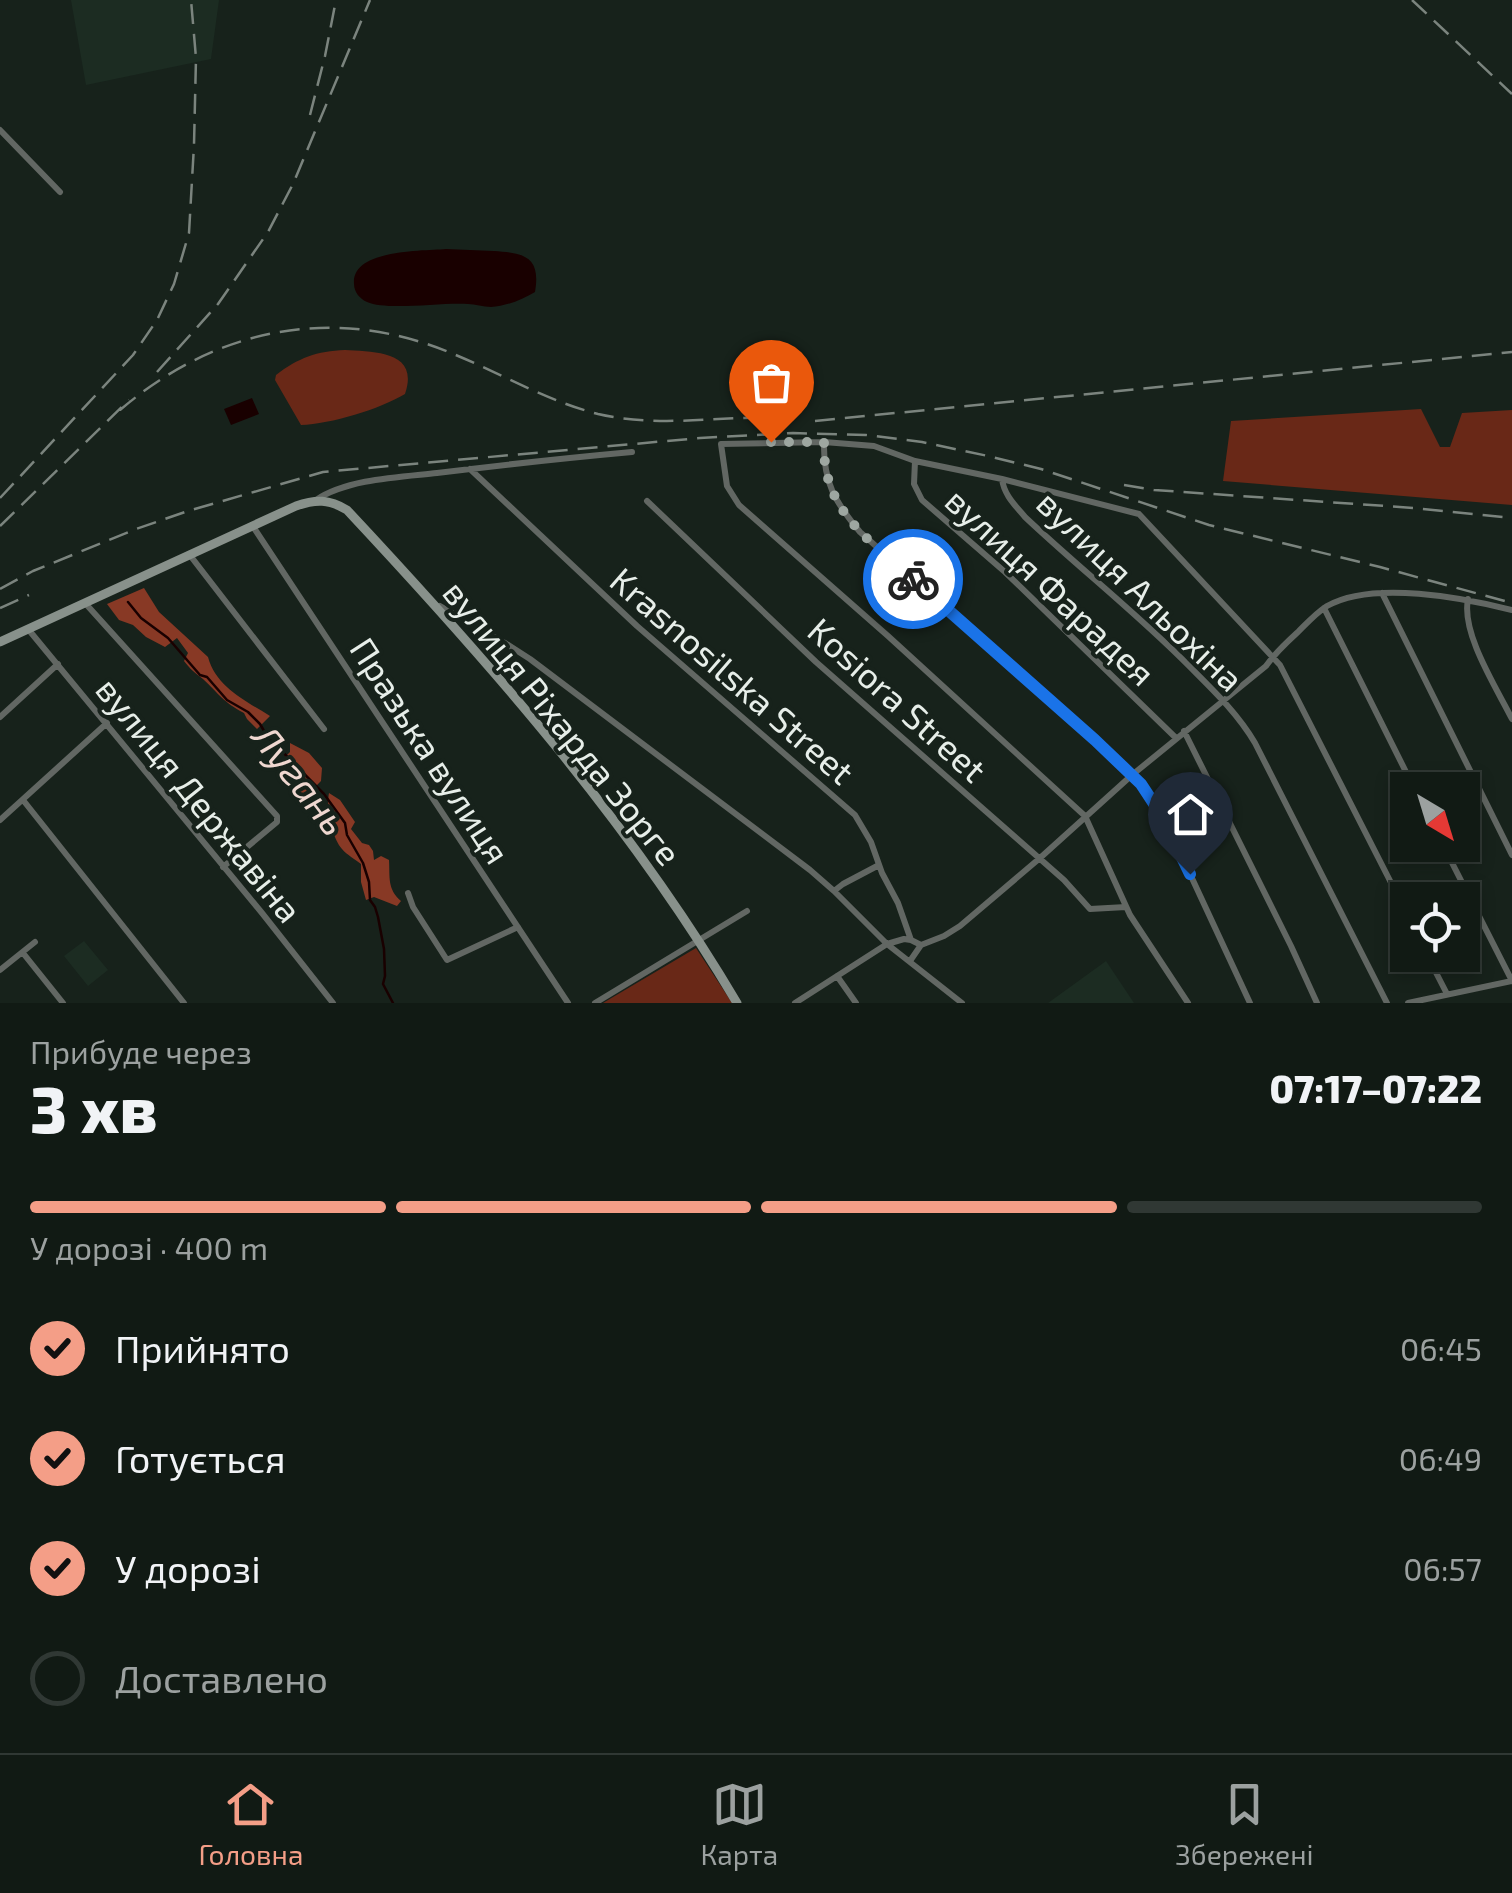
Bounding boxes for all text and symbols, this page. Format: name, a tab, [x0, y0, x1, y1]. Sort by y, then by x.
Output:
pin	[729, 340, 814, 443]
icon: bag	[744, 355, 799, 410]
street label: вулиця Фарадея	[937, 478, 1164, 694]
street label: вулиця Альохіна	[1028, 481, 1253, 700]
courier	[863, 529, 963, 629]
icon: bike	[886, 552, 941, 607]
street label: Krasnosilska Street	[603, 558, 863, 792]
street label: вулиця Ріхарда Зорге	[434, 571, 691, 873]
street label: Kosiora Street	[800, 608, 996, 790]
street label: Празька вулиця	[341, 629, 520, 871]
street label: вулиця Державіна	[88, 668, 312, 931]
water label: Лугань	[243, 714, 359, 844]
pin	[1148, 772, 1233, 875]
north arrow	[1390, 772, 1480, 862]
map controls	[1390, 772, 1480, 972]
icon: home	[1163, 787, 1218, 842]
button: locate	[1390, 882, 1480, 972]
text: Прибуде через	[30, 1032, 252, 1070]
text: 07:17–07:22	[1269, 1065, 1482, 1111]
text: 3 хв	[30, 1068, 157, 1146]
text: У дорозі · 400 m	[30, 1228, 268, 1266]
icon: check	[30, 1321, 85, 1376]
text: Прийнято	[115, 1325, 290, 1371]
text: 06:45	[1400, 1329, 1482, 1367]
icon: check	[30, 1431, 85, 1486]
text: Готується	[115, 1435, 286, 1481]
text: 06:49	[1399, 1439, 1482, 1477]
icon: check	[30, 1541, 85, 1596]
text: У дорозі	[115, 1545, 261, 1591]
text: 06:57	[1403, 1549, 1482, 1587]
text: Доставлено	[115, 1655, 328, 1701]
tab: Головна	[199, 1777, 303, 1871]
tab: Карта	[700, 1777, 778, 1871]
tab: Збережені	[1175, 1777, 1313, 1871]

